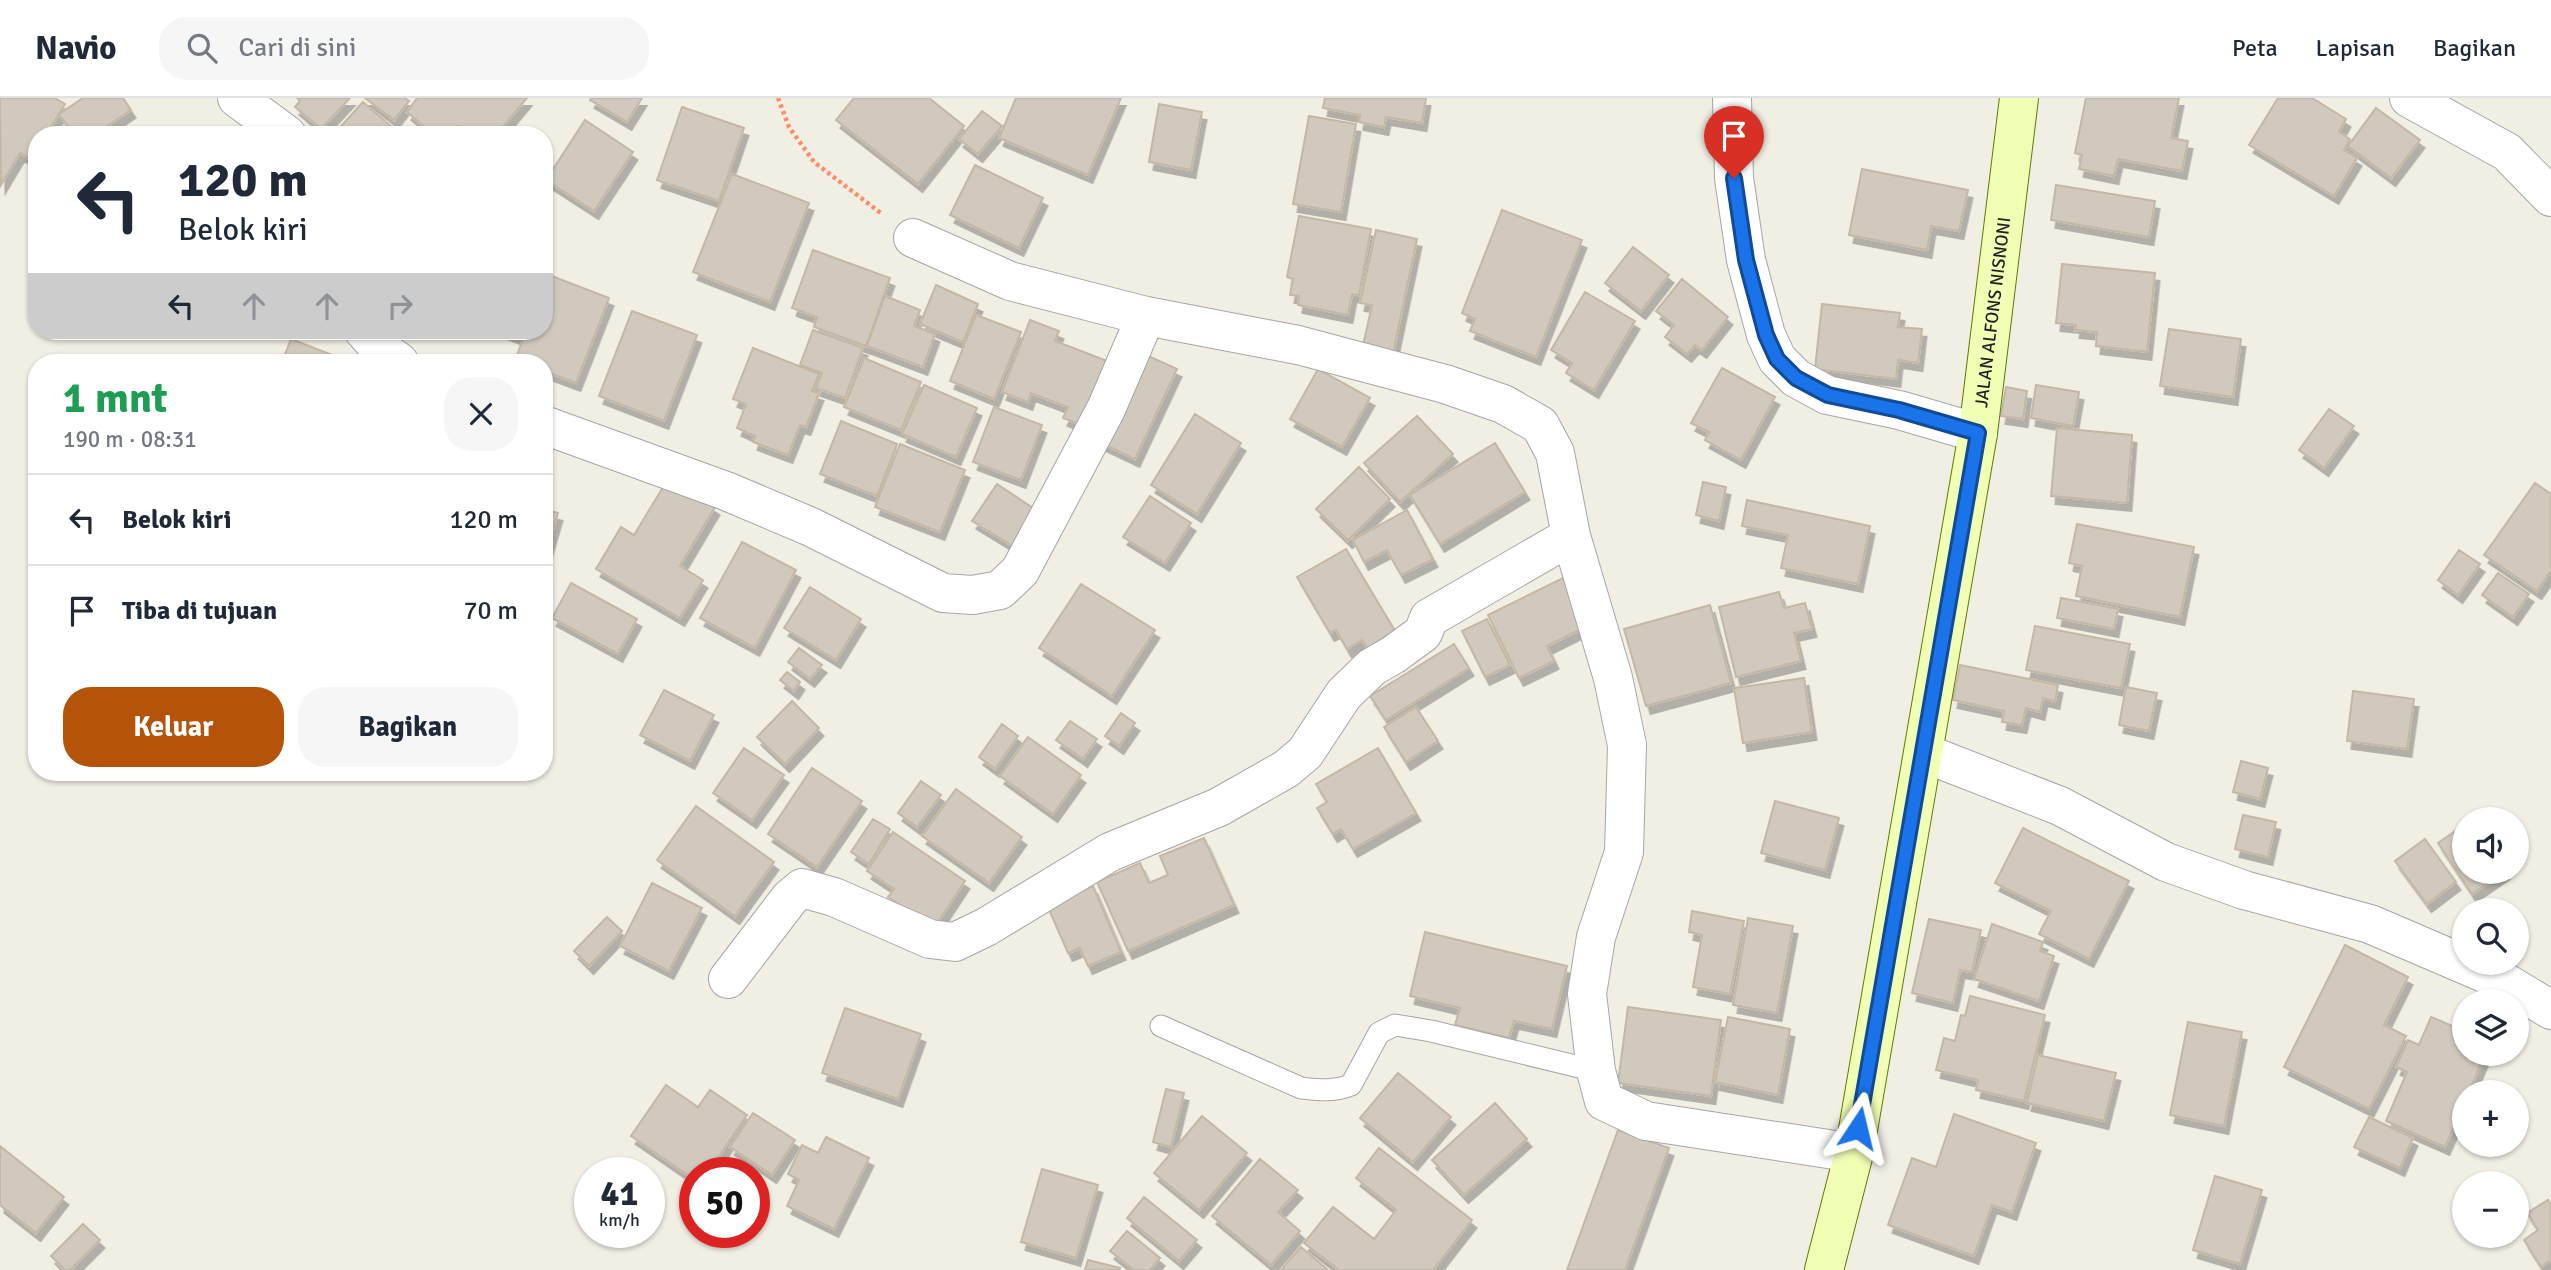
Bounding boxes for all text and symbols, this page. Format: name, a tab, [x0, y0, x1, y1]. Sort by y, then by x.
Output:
search box	[159, 17, 649, 80]
text: Navio	[35, 28, 117, 69]
icon: search	[183, 29, 221, 67]
text: Cari di sini	[239, 32, 356, 64]
text: Peta	[2232, 33, 2278, 63]
text: Lapisan	[2316, 33, 2395, 63]
text: Bagikan	[2433, 33, 2516, 63]
pin	[1704, 106, 1764, 178]
icon: arrive	[1715, 117, 1753, 155]
text: 120 m	[178, 150, 308, 210]
icon: left	[63, 154, 154, 245]
text: Belok kiri	[178, 210, 308, 249]
street label: JALAN ALFONS NISNONI	[1970, 216, 2015, 409]
icon: left	[162, 287, 200, 325]
icon: ahead	[235, 287, 273, 325]
icon: ahead	[308, 287, 346, 325]
icon: right	[381, 287, 419, 325]
text: 1 mnt	[63, 373, 168, 424]
button: close	[444, 377, 518, 451]
text: 190 m · 08:31	[63, 425, 197, 454]
icon: left	[63, 501, 101, 539]
text: Belok kiri	[122, 504, 231, 536]
text: 120 m	[449, 504, 518, 536]
icon: arrive	[63, 592, 101, 630]
text: Tiba di tujuan	[122, 595, 277, 627]
text: 70 m	[463, 595, 518, 627]
button: Keluar	[63, 687, 284, 767]
button: Bagikan	[298, 687, 518, 767]
map controls	[2452, 807, 2529, 1248]
button: sound	[2452, 807, 2529, 884]
button: search	[2452, 898, 2529, 975]
button: layers	[2452, 989, 2529, 1066]
button: +	[2452, 1080, 2529, 1157]
position arrow	[1821, 1091, 1895, 1165]
speed limit sign: 50	[679, 1157, 770, 1248]
button: −	[2452, 1171, 2529, 1248]
text: 41	[601, 1172, 638, 1215]
text: km/h	[599, 1209, 640, 1231]

